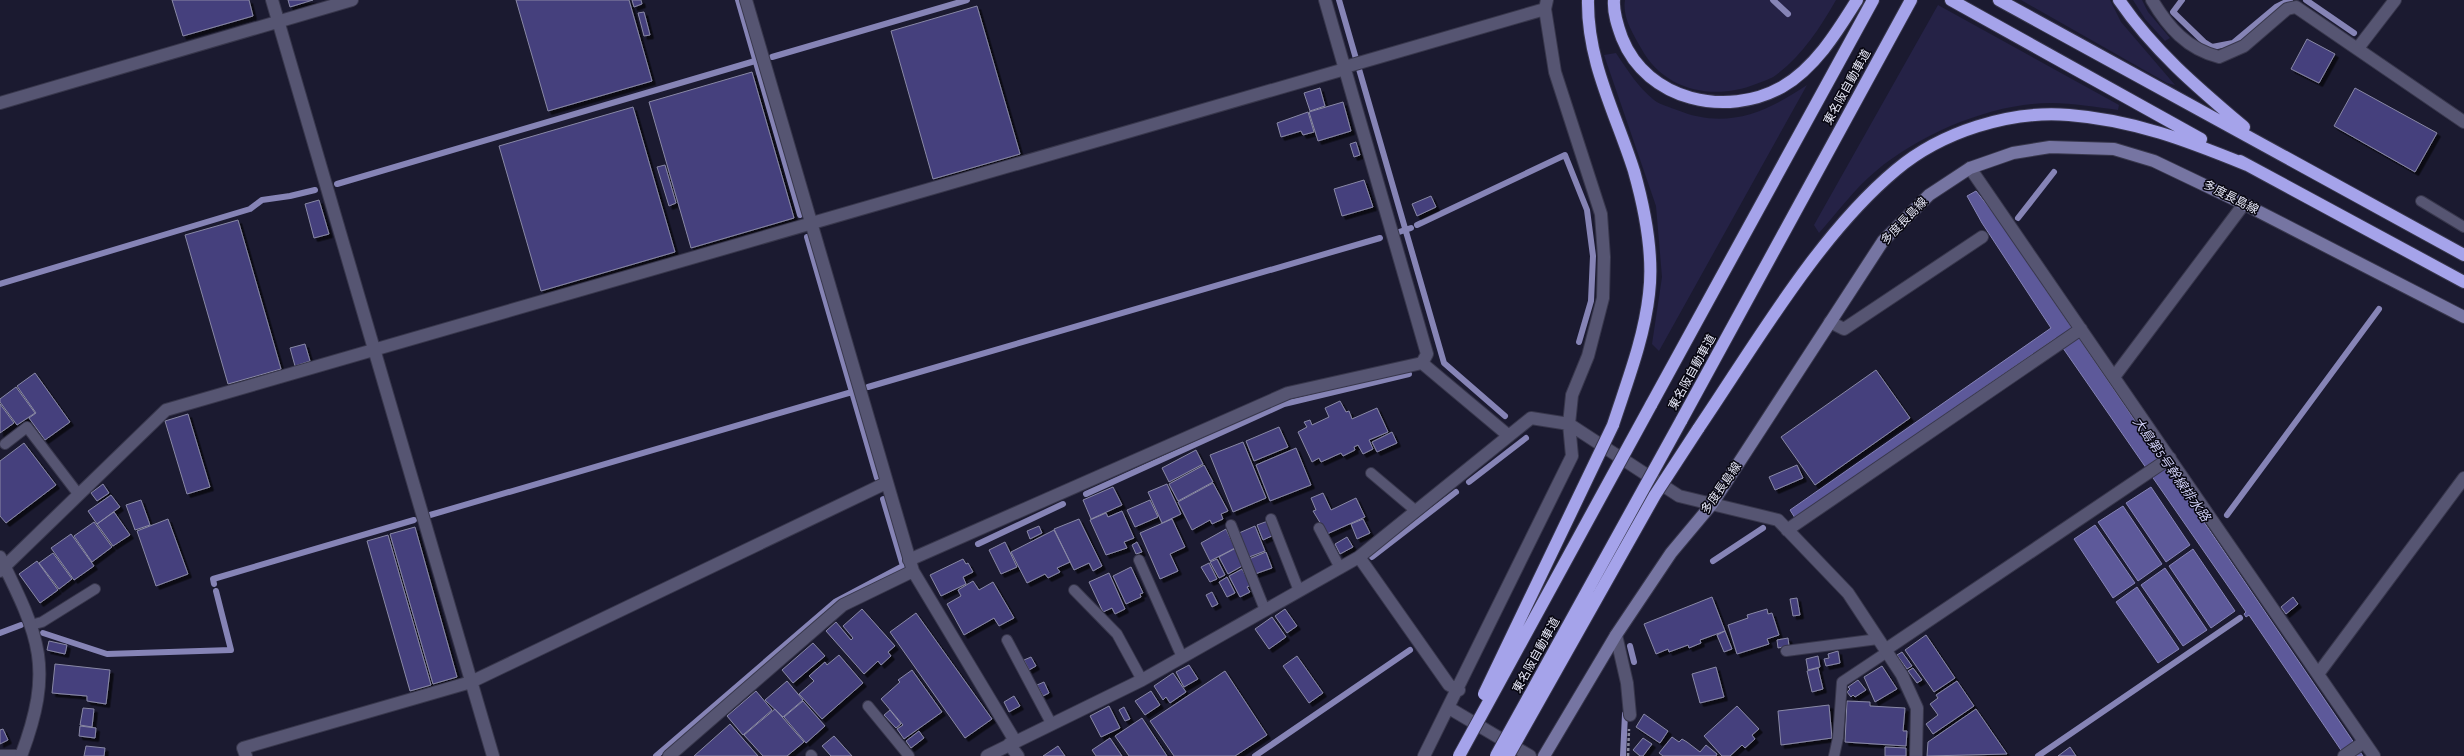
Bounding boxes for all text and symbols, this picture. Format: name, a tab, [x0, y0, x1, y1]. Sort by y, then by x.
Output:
street label: 東名阪自動車道	[1821, 47, 1873, 127]
street label: 多度長島線	[2201, 177, 2261, 217]
street label: 多度長島線	[1878, 195, 1930, 247]
street label: 東名阪自動車道	[1666, 332, 1718, 412]
water label: 大島第5号幹線排水路	[2130, 414, 2214, 525]
street label: 多度長島線	[1698, 459, 1744, 517]
street label: 東名阪自動車道	[1510, 615, 1562, 695]

